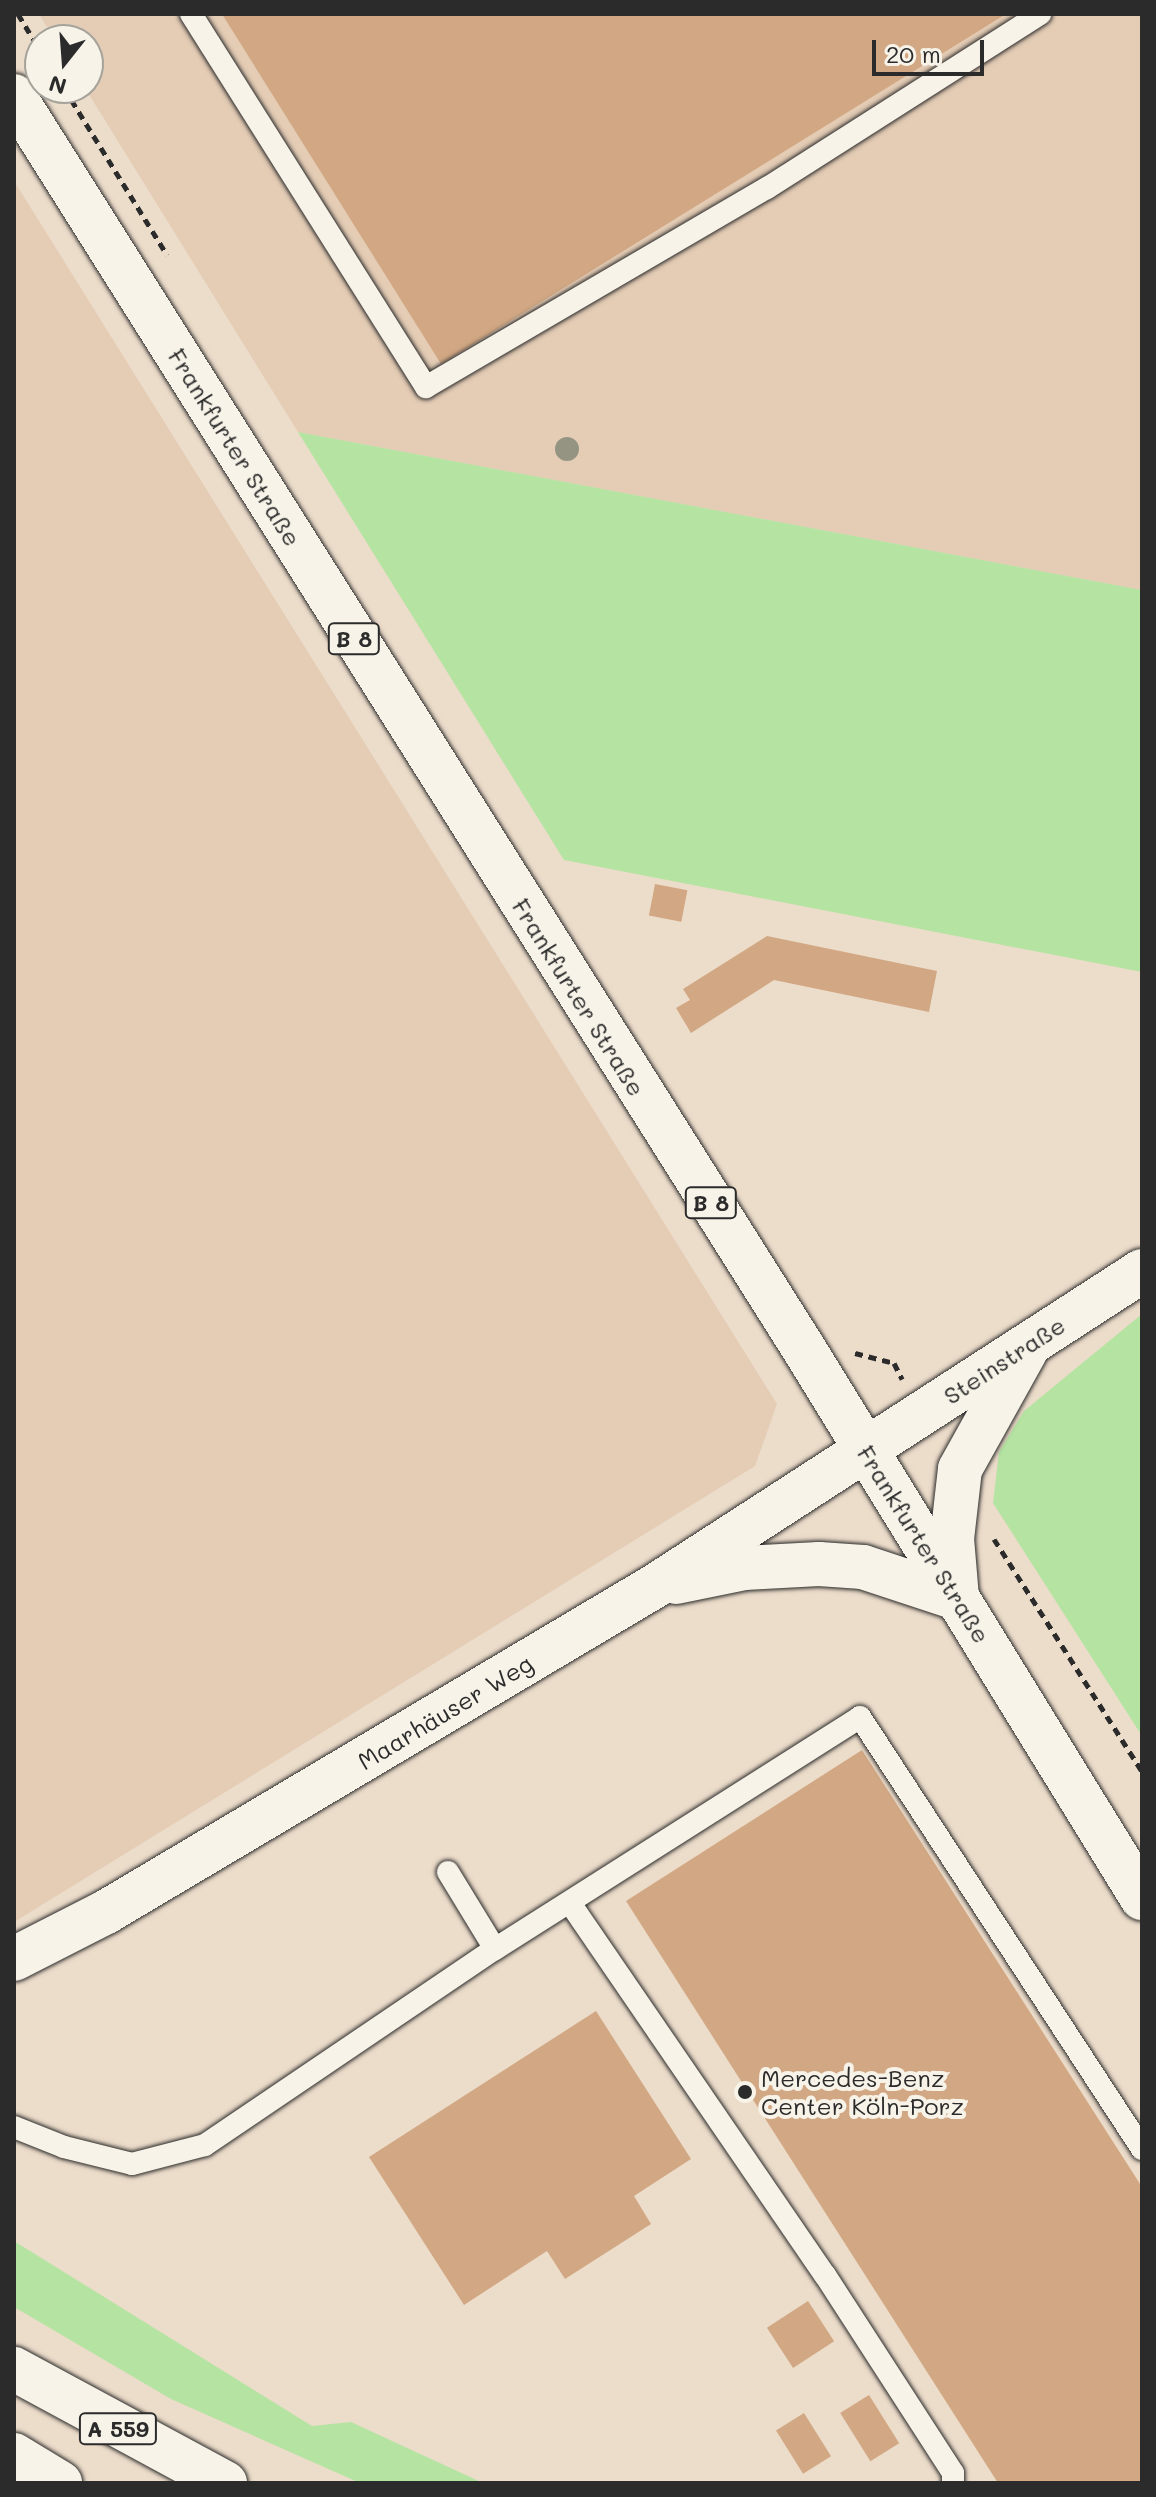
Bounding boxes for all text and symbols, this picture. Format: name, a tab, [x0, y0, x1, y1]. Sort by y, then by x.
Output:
north arrow	[24, 24, 104, 104]
scale bar	[876, 24, 988, 74]
text: 20 m	[886, 38, 941, 69]
text: N	[45, 69, 70, 102]
street label: Frankfurter Straße	[163, 343, 307, 551]
road number: B 8	[326, 621, 382, 657]
street label: Frankfurter Straße	[507, 893, 651, 1101]
road number: B 8	[683, 1185, 739, 1221]
street label: Steinstraße	[938, 1310, 1070, 1410]
street label: Frankfurter Straße	[852, 1440, 996, 1648]
street label: Maarhäuser Weg	[352, 1648, 538, 1776]
place label: Mercedes-Benz Center Köln-Porz	[761, 2064, 964, 2120]
marker: Mercedes-Benz Center Köln-Porz	[736, 2083, 754, 2101]
road number: A 559	[78, 2411, 158, 2447]

